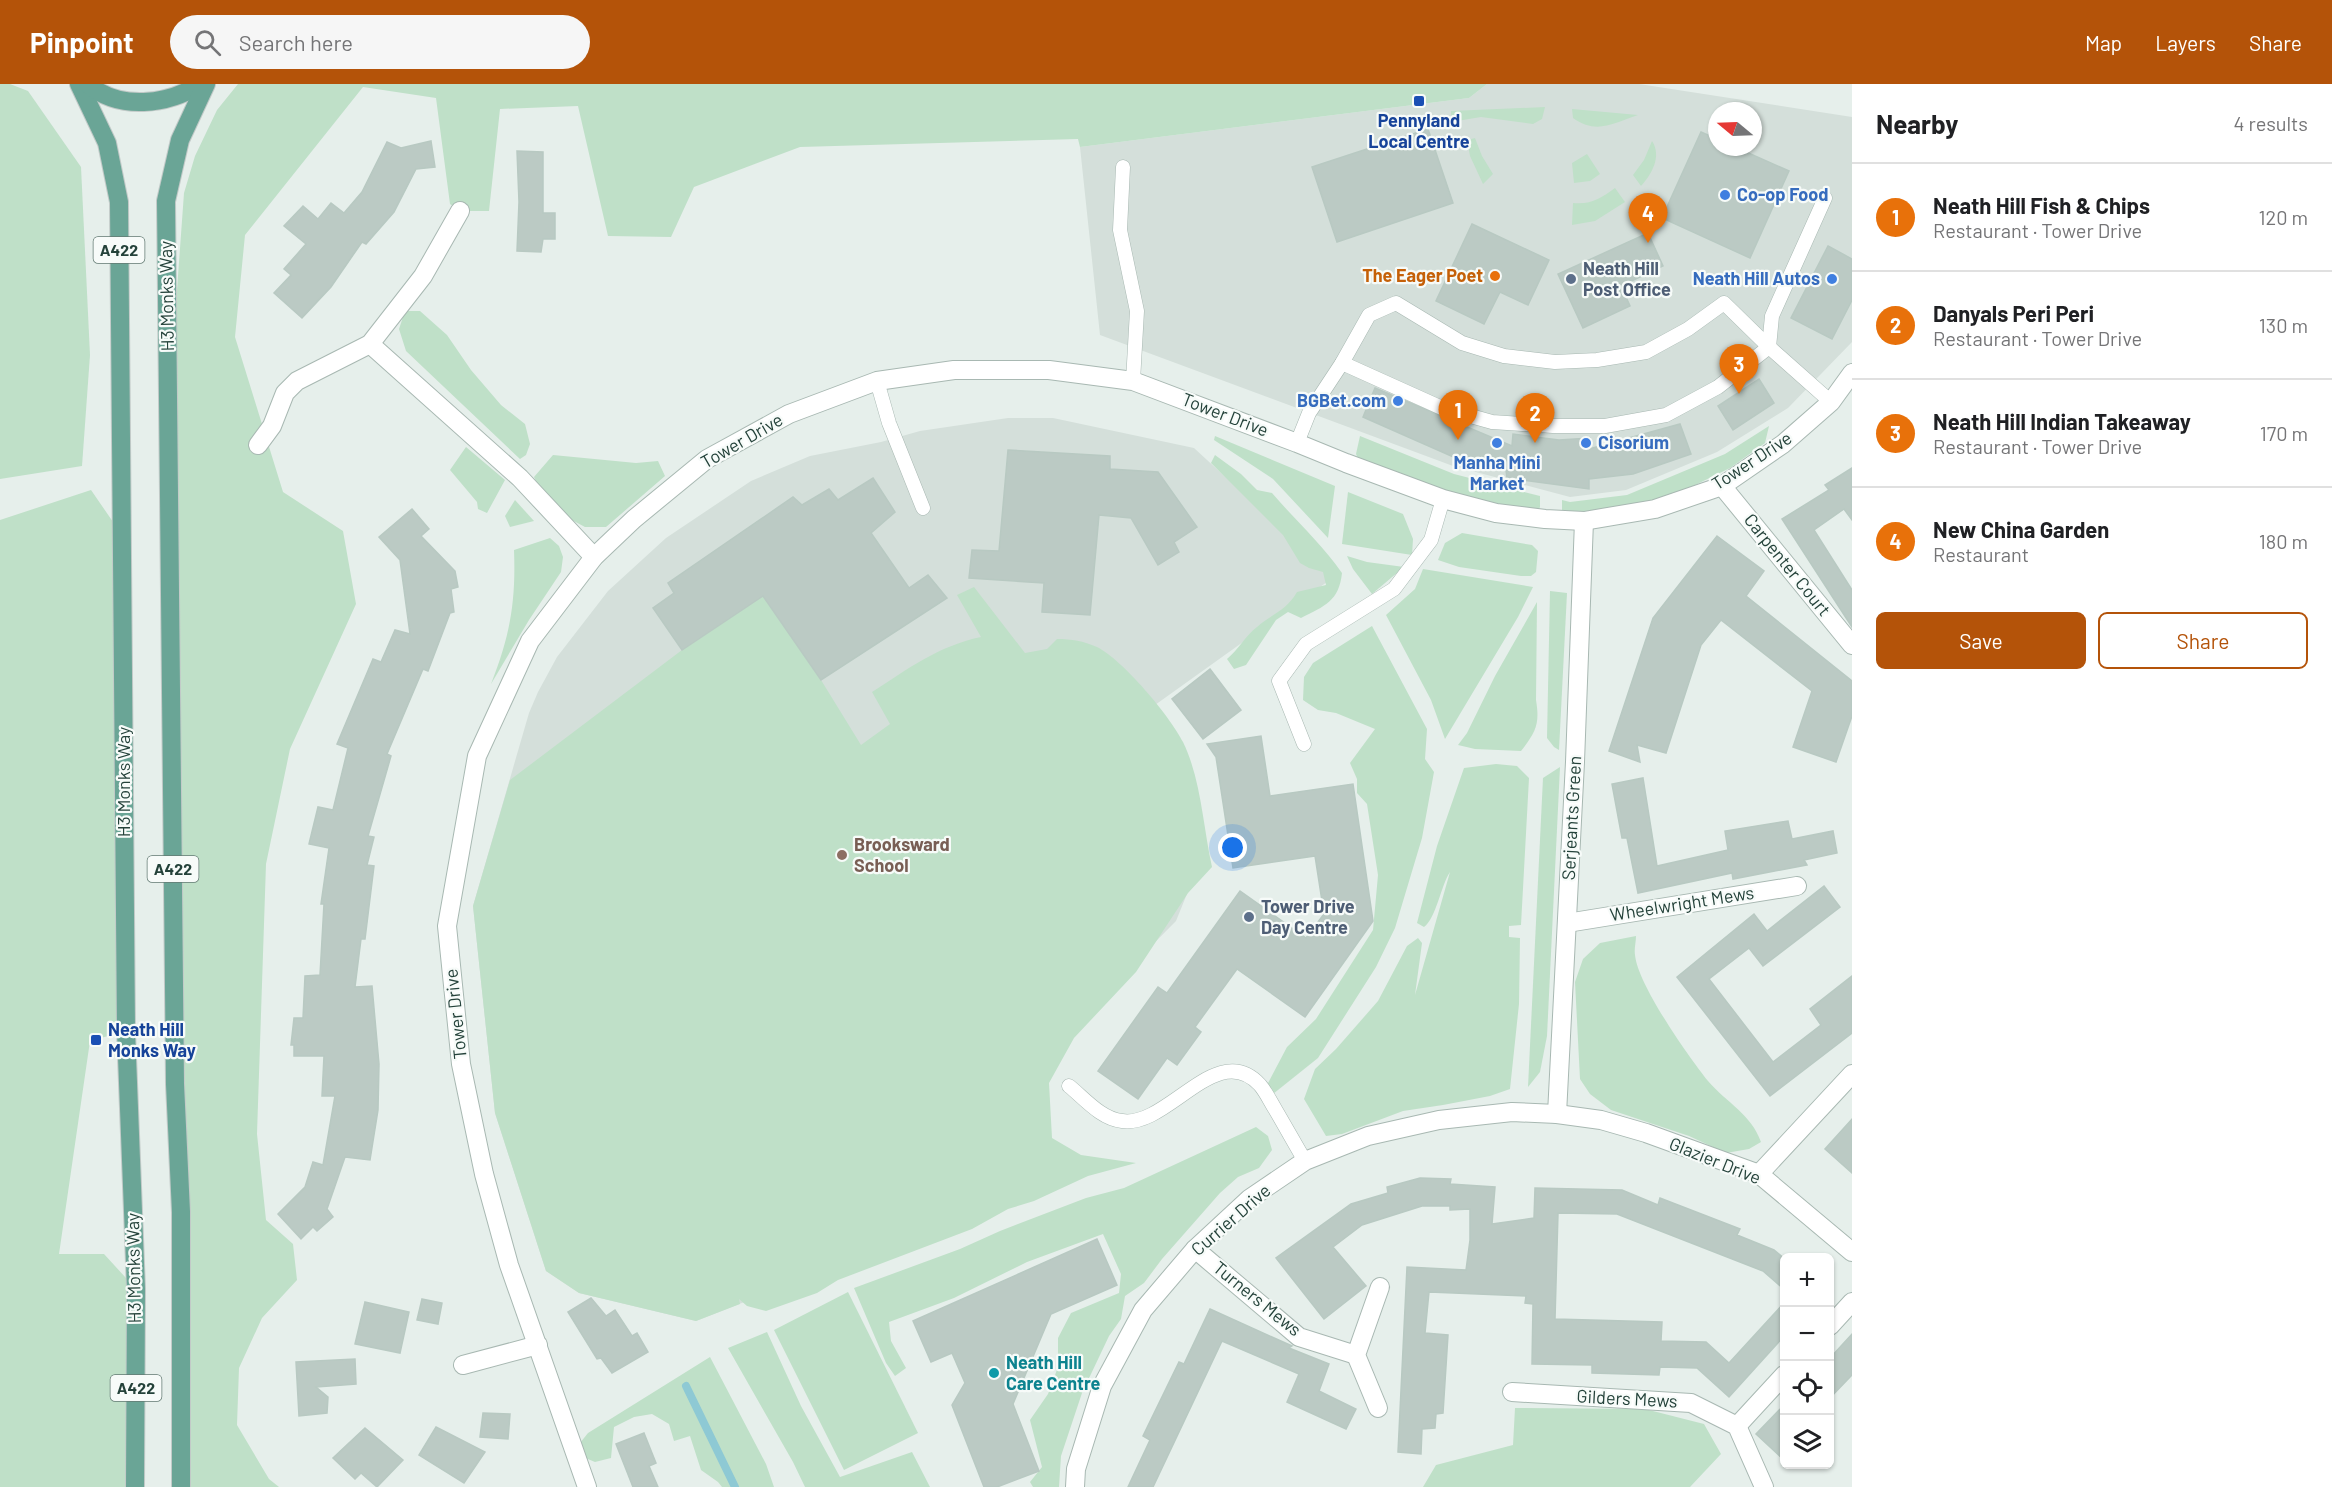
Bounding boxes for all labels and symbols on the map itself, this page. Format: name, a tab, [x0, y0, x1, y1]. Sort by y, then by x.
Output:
marker: Pennyland Local Centre	[1412, 94, 1426, 108]
north arrow	[1708, 102, 1762, 156]
place label: Pennyland Local Centre	[1368, 109, 1470, 152]
place label: Co-op Food	[1737, 183, 1828, 205]
marker: Co-op Food	[1718, 188, 1732, 202]
pin: 4	[1628, 194, 1668, 243]
road number: A422	[94, 237, 144, 263]
street label: H3 Monks Way	[154, 241, 178, 351]
place label: Neath Hill Post Office	[1583, 257, 1671, 300]
place label: The Eager Poet	[1362, 264, 1483, 286]
place label: Neath Hill Autos	[1693, 267, 1820, 289]
marker: The Eager Poet	[1488, 269, 1502, 283]
marker: Neath Hill Post Office	[1564, 272, 1578, 286]
marker: Neath Hill Autos	[1825, 272, 1839, 286]
pin: 3	[1720, 344, 1758, 394]
street label: Tower Drive	[1179, 387, 1272, 441]
place label: BGBet.com	[1297, 389, 1386, 411]
pin: 1	[1438, 390, 1478, 440]
marker: BGBet.com	[1391, 394, 1405, 408]
pin: 2	[1516, 394, 1555, 443]
street label: Tower Drive	[697, 408, 786, 472]
street label: Tower Drive	[1707, 426, 1796, 494]
place label: Cisorium	[1598, 431, 1669, 453]
marker: Manha Mini Market	[1490, 436, 1504, 450]
marker: Cisorium	[1579, 436, 1593, 450]
place label: Manha Mini Market	[1453, 451, 1541, 494]
street label: Carpenter Court	[1740, 509, 1836, 620]
street label: H3 Monks Way	[112, 727, 134, 837]
street label: Serjeants Green	[1557, 755, 1585, 881]
place label: Brooksward School	[854, 833, 950, 876]
your location	[1218, 833, 1247, 862]
marker: Brooksward School	[835, 848, 849, 862]
road number: A422	[148, 856, 198, 882]
street label: Wheelwright Mews	[1608, 881, 1755, 925]
place label: Tower Drive Day Centre	[1261, 895, 1355, 938]
marker: Tower Drive Day Centre	[1242, 910, 1256, 924]
street label: Tower Drive	[439, 968, 471, 1060]
place label: Neath Hill Monks Way	[108, 1018, 196, 1061]
marker: Neath Hill Monks Way	[89, 1033, 103, 1047]
street label: Glazier Drive	[1666, 1132, 1764, 1188]
street label: Currier Drive	[1186, 1179, 1275, 1260]
street label: H3 Monks Way	[121, 1213, 145, 1323]
street label: Turners Mews	[1209, 1256, 1306, 1340]
place label: Neath Hill Care Centre	[1006, 1351, 1101, 1394]
marker: Neath Hill Care Centre	[987, 1366, 1001, 1380]
road number: A422	[110, 1375, 162, 1401]
street label: Gilders Mews	[1576, 1384, 1678, 1412]

